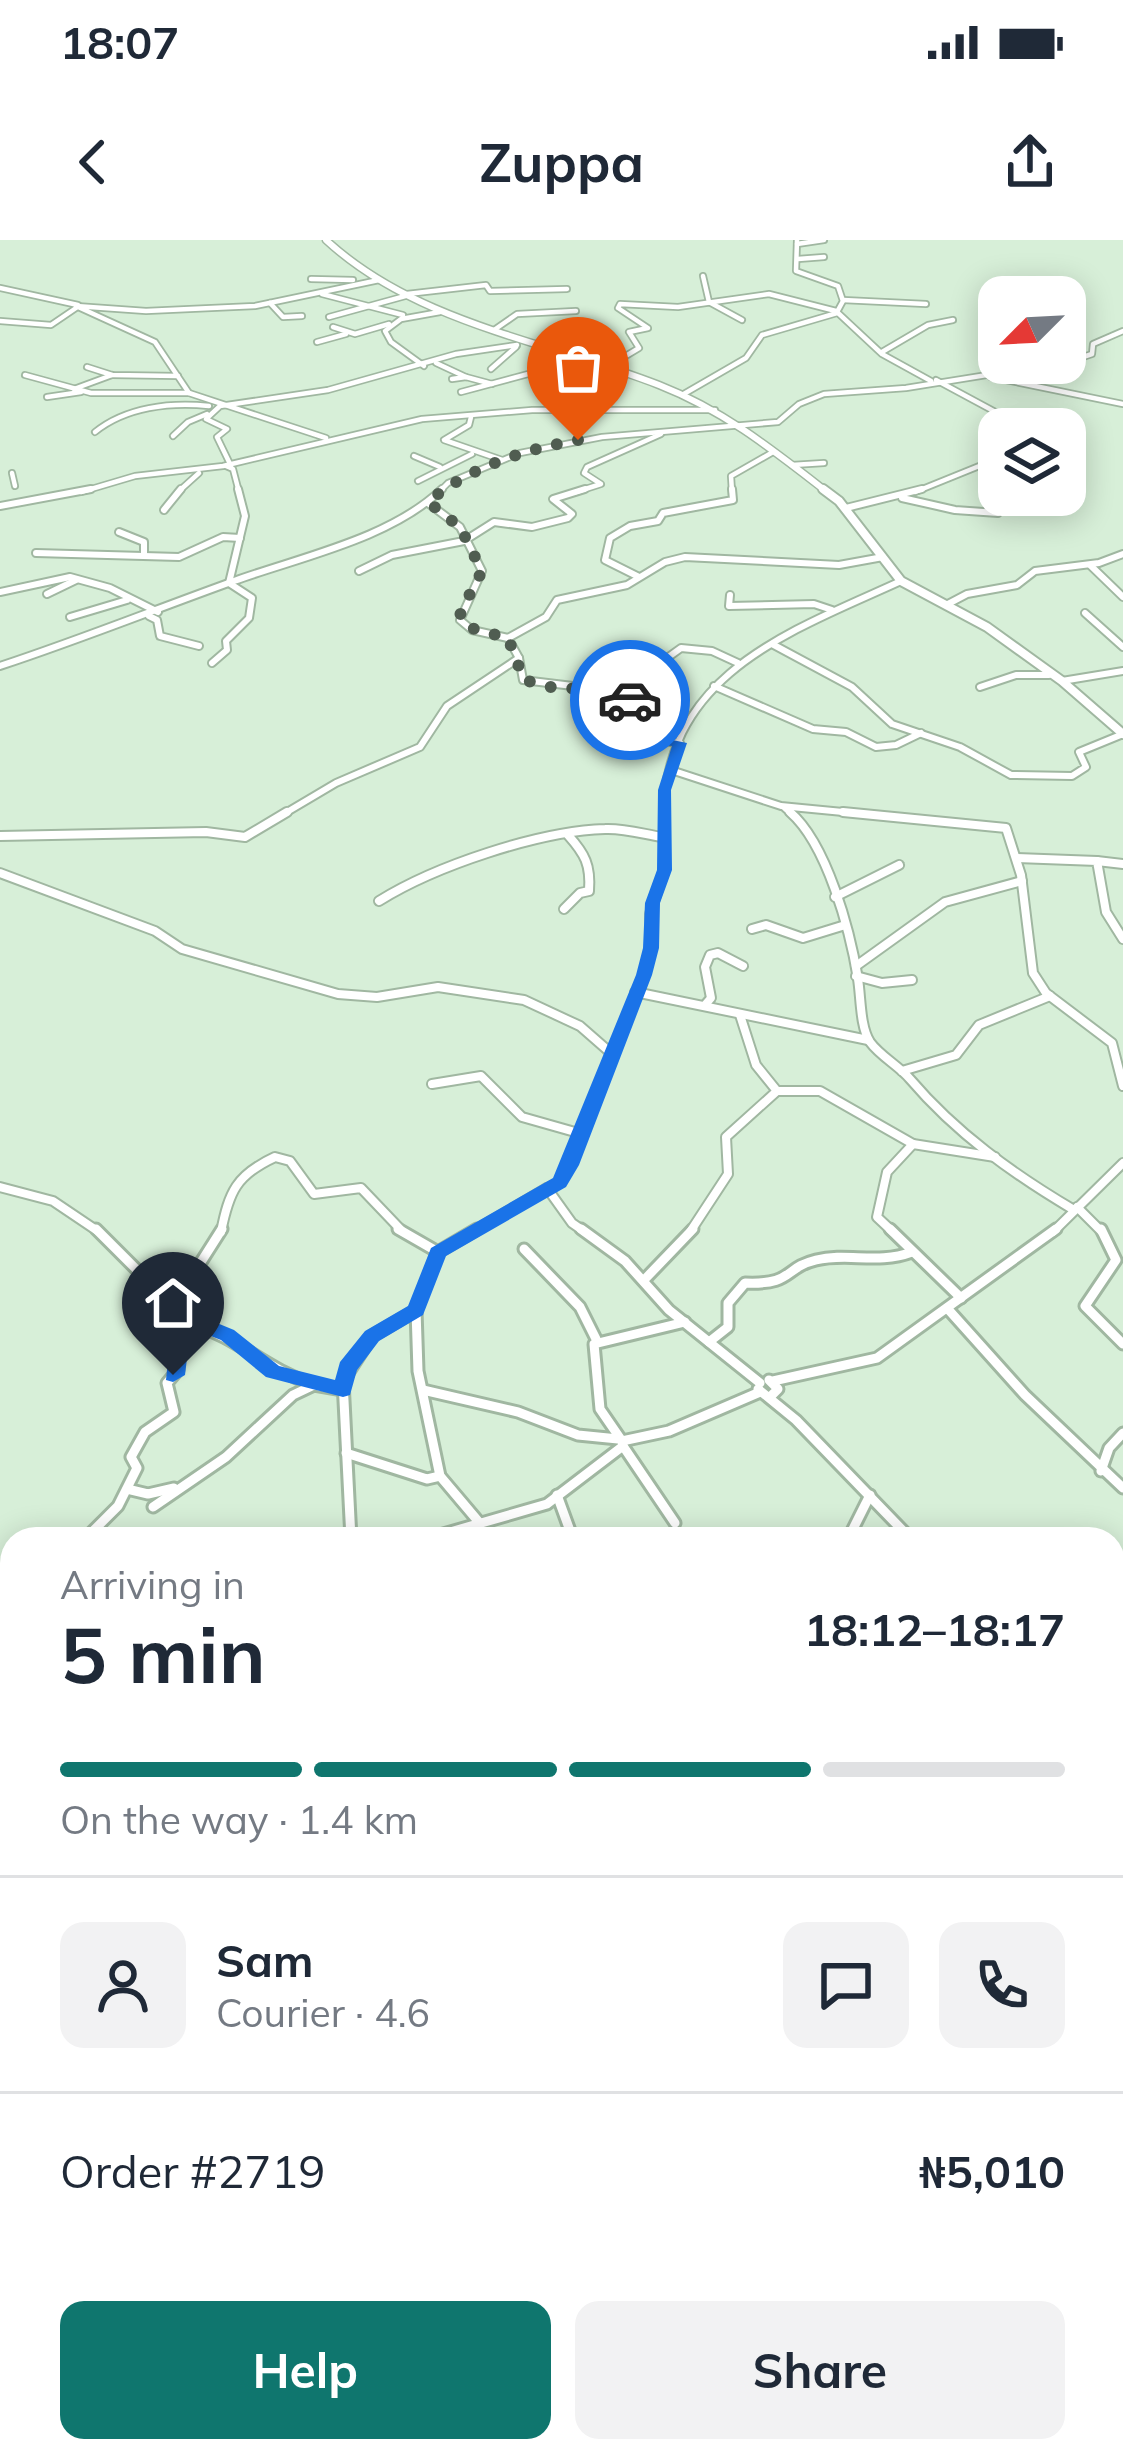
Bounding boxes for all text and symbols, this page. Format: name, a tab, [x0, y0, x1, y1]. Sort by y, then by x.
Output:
text: 18:07	[60, 14, 179, 70]
text: Zuppa	[479, 128, 644, 196]
icon: back	[60, 129, 126, 195]
icon: share	[997, 129, 1063, 195]
north arrow	[978, 276, 1086, 384]
map controls	[978, 276, 1086, 516]
pin	[527, 317, 629, 440]
icon: bag	[545, 335, 611, 401]
button: layers	[978, 408, 1086, 516]
courier	[570, 640, 690, 760]
icon: car	[597, 667, 663, 733]
pin	[122, 1252, 224, 1375]
icon: home	[140, 1270, 206, 1336]
text: Arriving in	[60, 1560, 245, 1609]
text: 18:12–18:17	[804, 1601, 1065, 1657]
text: 5 min	[60, 1605, 266, 1703]
text: On the way · 1.4 km	[60, 1795, 418, 1844]
button: person	[60, 1922, 186, 2048]
button: chat	[783, 1922, 909, 2048]
button: phone	[939, 1922, 1065, 2048]
text: Sam	[216, 1932, 313, 1988]
text: Courier · 4.6	[216, 1988, 430, 2037]
text: Order #2719	[60, 2143, 325, 2199]
text: ₦5,010	[919, 2143, 1065, 2199]
button: Help	[60, 2301, 551, 2439]
button: Share	[575, 2301, 1065, 2439]

